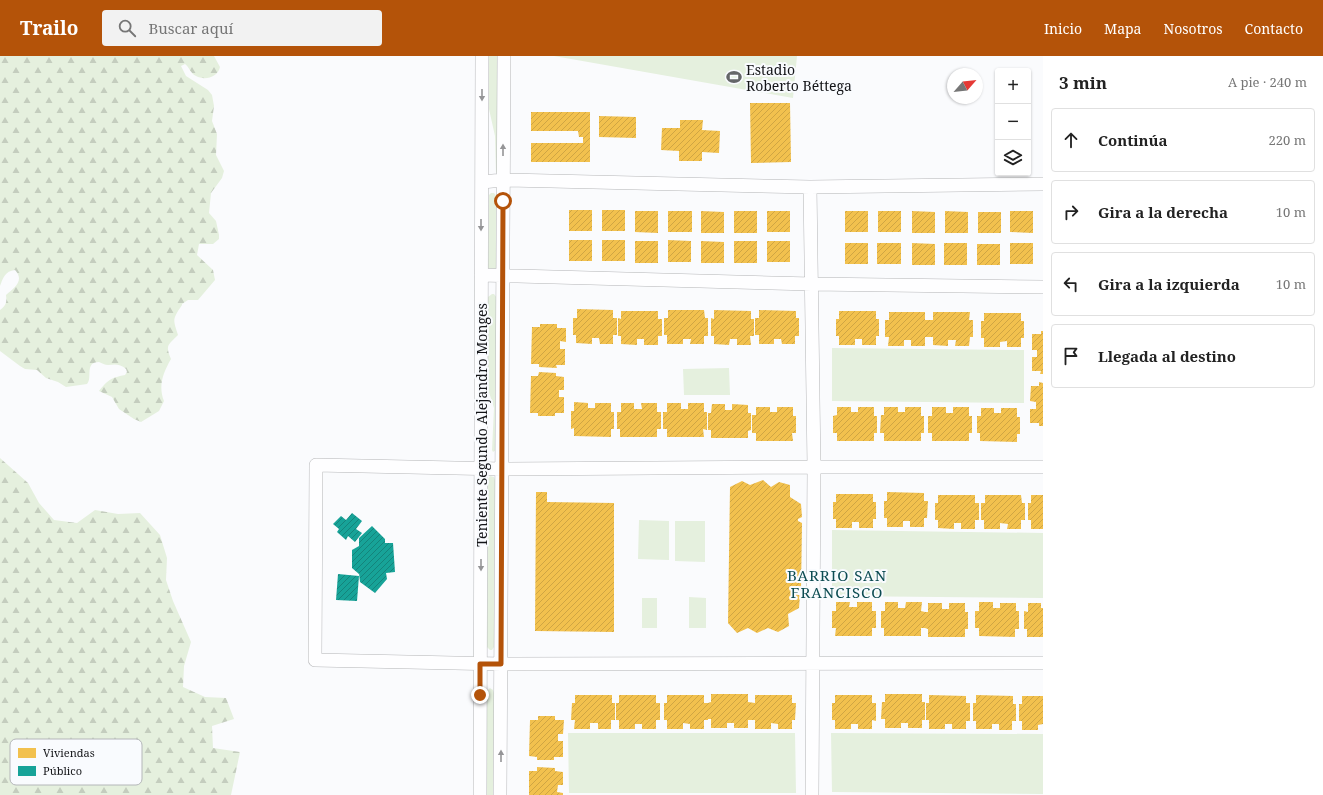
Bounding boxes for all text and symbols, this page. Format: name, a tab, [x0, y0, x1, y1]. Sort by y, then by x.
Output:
search box	[102, 10, 382, 46]
text: Trailo	[20, 15, 78, 41]
icon: search	[116, 17, 138, 39]
text: Buscar aquí	[148, 18, 233, 38]
text: Inicio	[1044, 19, 1082, 38]
text: Mapa	[1104, 19, 1142, 38]
text: Nosotros	[1164, 19, 1223, 38]
text: Contacto	[1245, 19, 1303, 38]
place label: Estadio Roberto Béttega	[746, 60, 852, 95]
sports icon: Estadio Roberto Béttega	[725, 68, 743, 86]
north arrow	[947, 68, 983, 104]
map controls	[995, 68, 1031, 176]
button: +	[995, 68, 1031, 104]
text: 3 min	[1059, 71, 1107, 94]
text: A pie · 240 m	[1228, 73, 1307, 91]
one-way arrow	[479, 89, 485, 102]
button: −	[995, 104, 1031, 140]
icon: ahead	[1060, 129, 1082, 151]
text: Continúa	[1098, 130, 1168, 150]
text: 220 m	[1269, 131, 1306, 149]
button: layers	[995, 140, 1031, 176]
one-way arrow	[500, 143, 506, 156]
route start	[494, 192, 512, 210]
icon: right	[1060, 201, 1082, 223]
text: Gira a la derecha	[1098, 202, 1228, 222]
text: 10 m	[1276, 203, 1306, 221]
one-way arrow	[478, 219, 484, 232]
icon: left	[1060, 273, 1082, 295]
text: Gira a la izquierda	[1098, 274, 1240, 294]
text: 10 m	[1276, 275, 1306, 293]
street label: Teniente Segundo Alejandro Monges	[472, 303, 491, 547]
icon: arrive	[1060, 345, 1082, 367]
text: Llegada al destino	[1098, 346, 1236, 366]
one-way arrow	[478, 559, 484, 572]
district label: BARRIO SAN FRANCISCO	[787, 565, 887, 602]
route end	[471, 686, 489, 704]
legend	[10, 739, 142, 785]
text: Viviendas	[43, 745, 95, 760]
one-way arrow	[498, 749, 504, 762]
text: Público	[43, 763, 82, 778]

